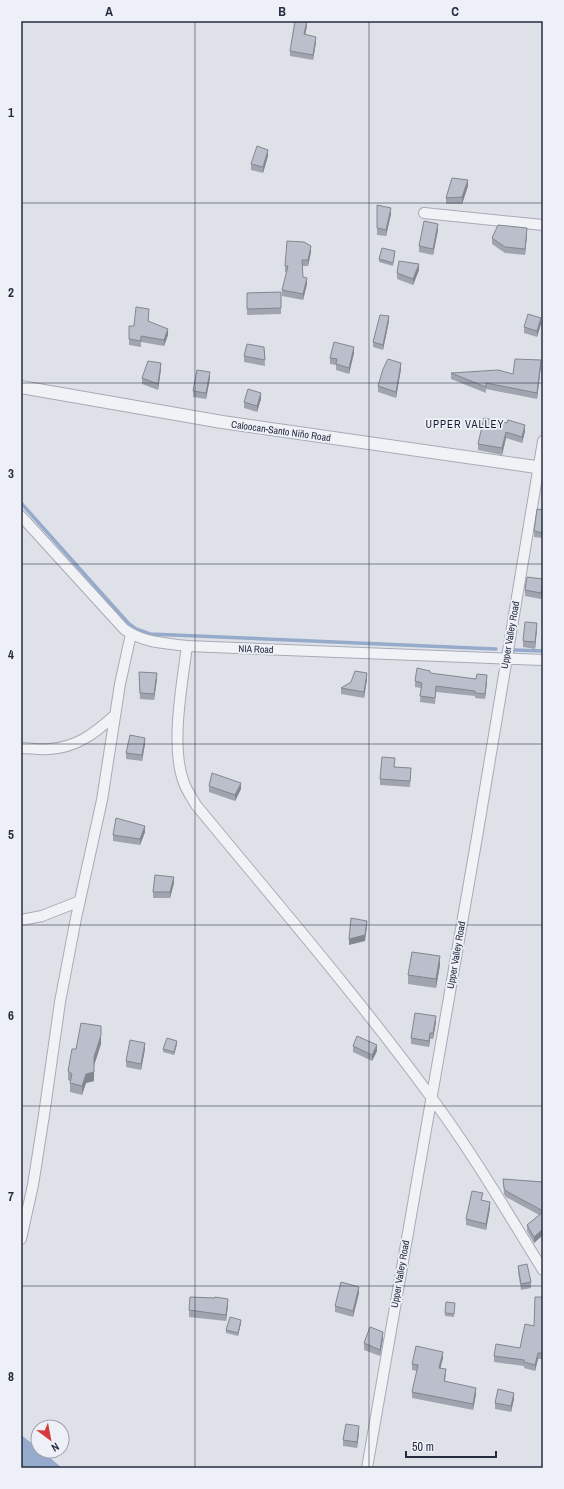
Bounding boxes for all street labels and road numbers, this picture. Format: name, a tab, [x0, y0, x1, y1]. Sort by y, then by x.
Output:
street label: Caloocan-Santo Niño Road	[230, 418, 332, 444]
street label: Upper Valley Road	[498, 600, 522, 670]
street label: NIA Road	[238, 642, 274, 656]
street label: Upper Valley Road	[444, 920, 468, 990]
street label: Upper Valley Road	[388, 1239, 412, 1309]

